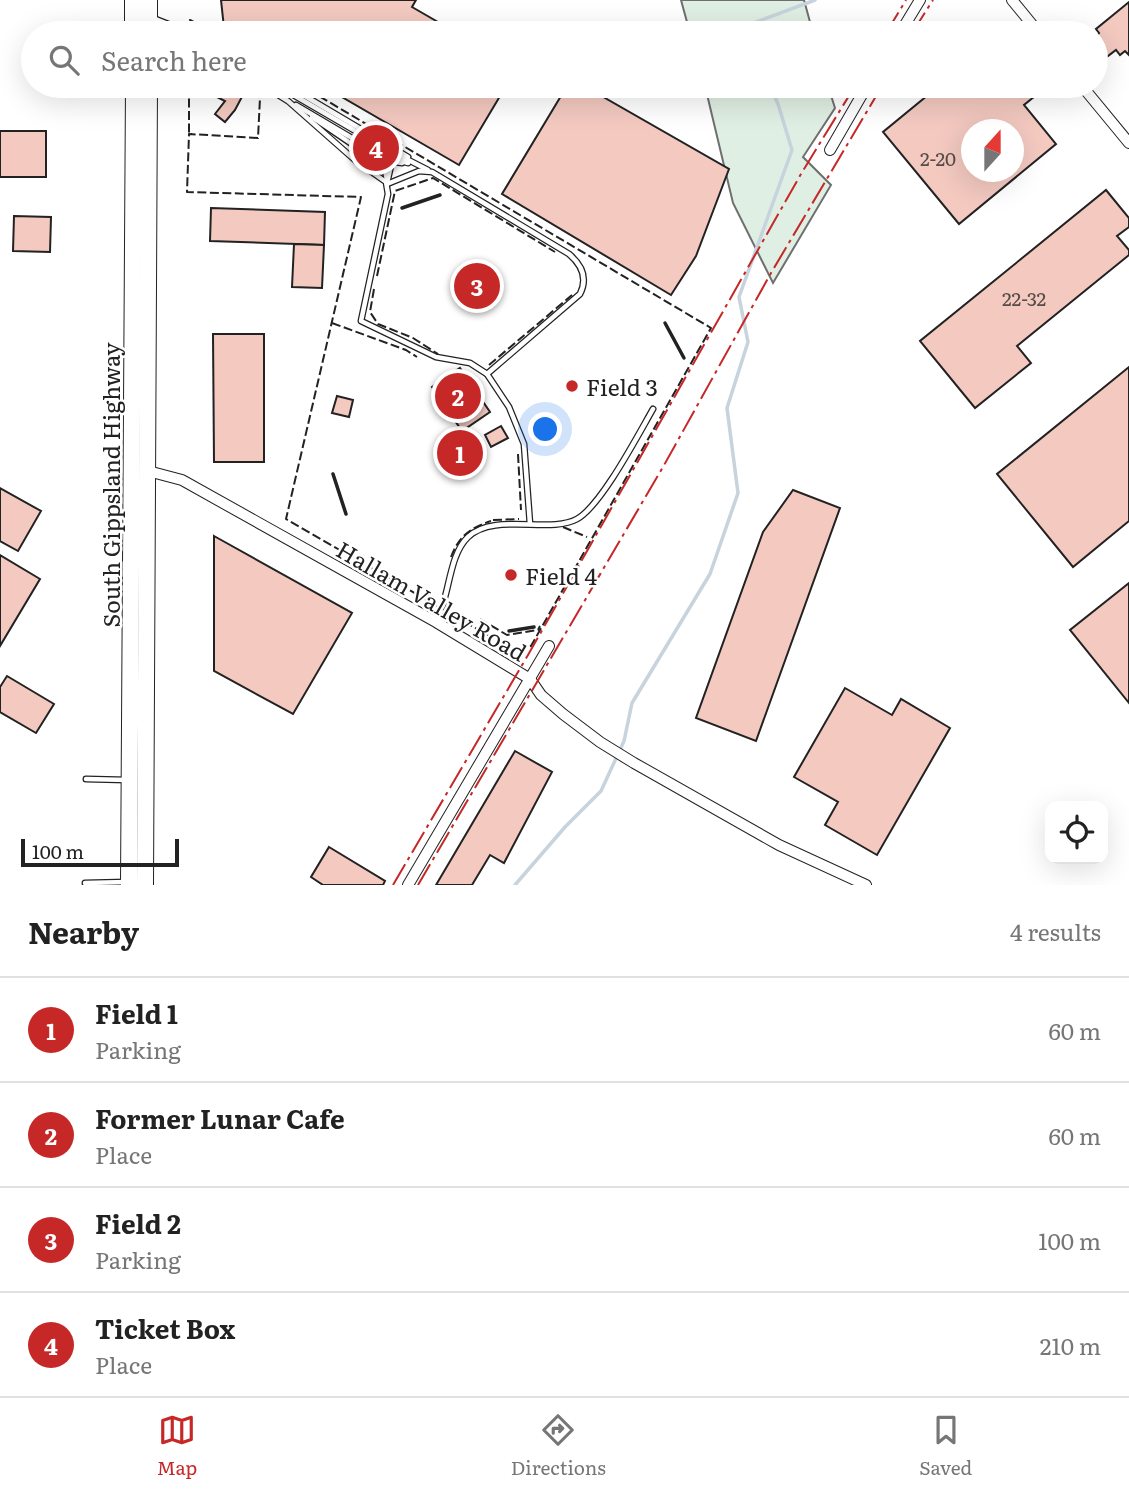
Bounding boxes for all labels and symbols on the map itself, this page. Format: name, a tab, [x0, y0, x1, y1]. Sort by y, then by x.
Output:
north arrow	[961, 119, 1024, 182]
pin: 4	[353, 122, 399, 174]
house number: 2-20	[920, 144, 956, 172]
pin: 3	[454, 260, 500, 312]
house number: 22-32	[1002, 284, 1046, 312]
street label: South Gippsland Highway	[93, 342, 127, 627]
place label: Field 3	[586, 369, 658, 403]
pin: 2	[435, 370, 481, 422]
marker: Field 3	[564, 378, 580, 394]
your location	[528, 412, 562, 446]
pin: 1	[437, 427, 483, 479]
street label: Hallam Valley Road	[331, 532, 533, 668]
place label: Field 4	[525, 558, 597, 592]
marker: Field 4	[503, 567, 519, 583]
scale bar	[21, 836, 178, 868]

